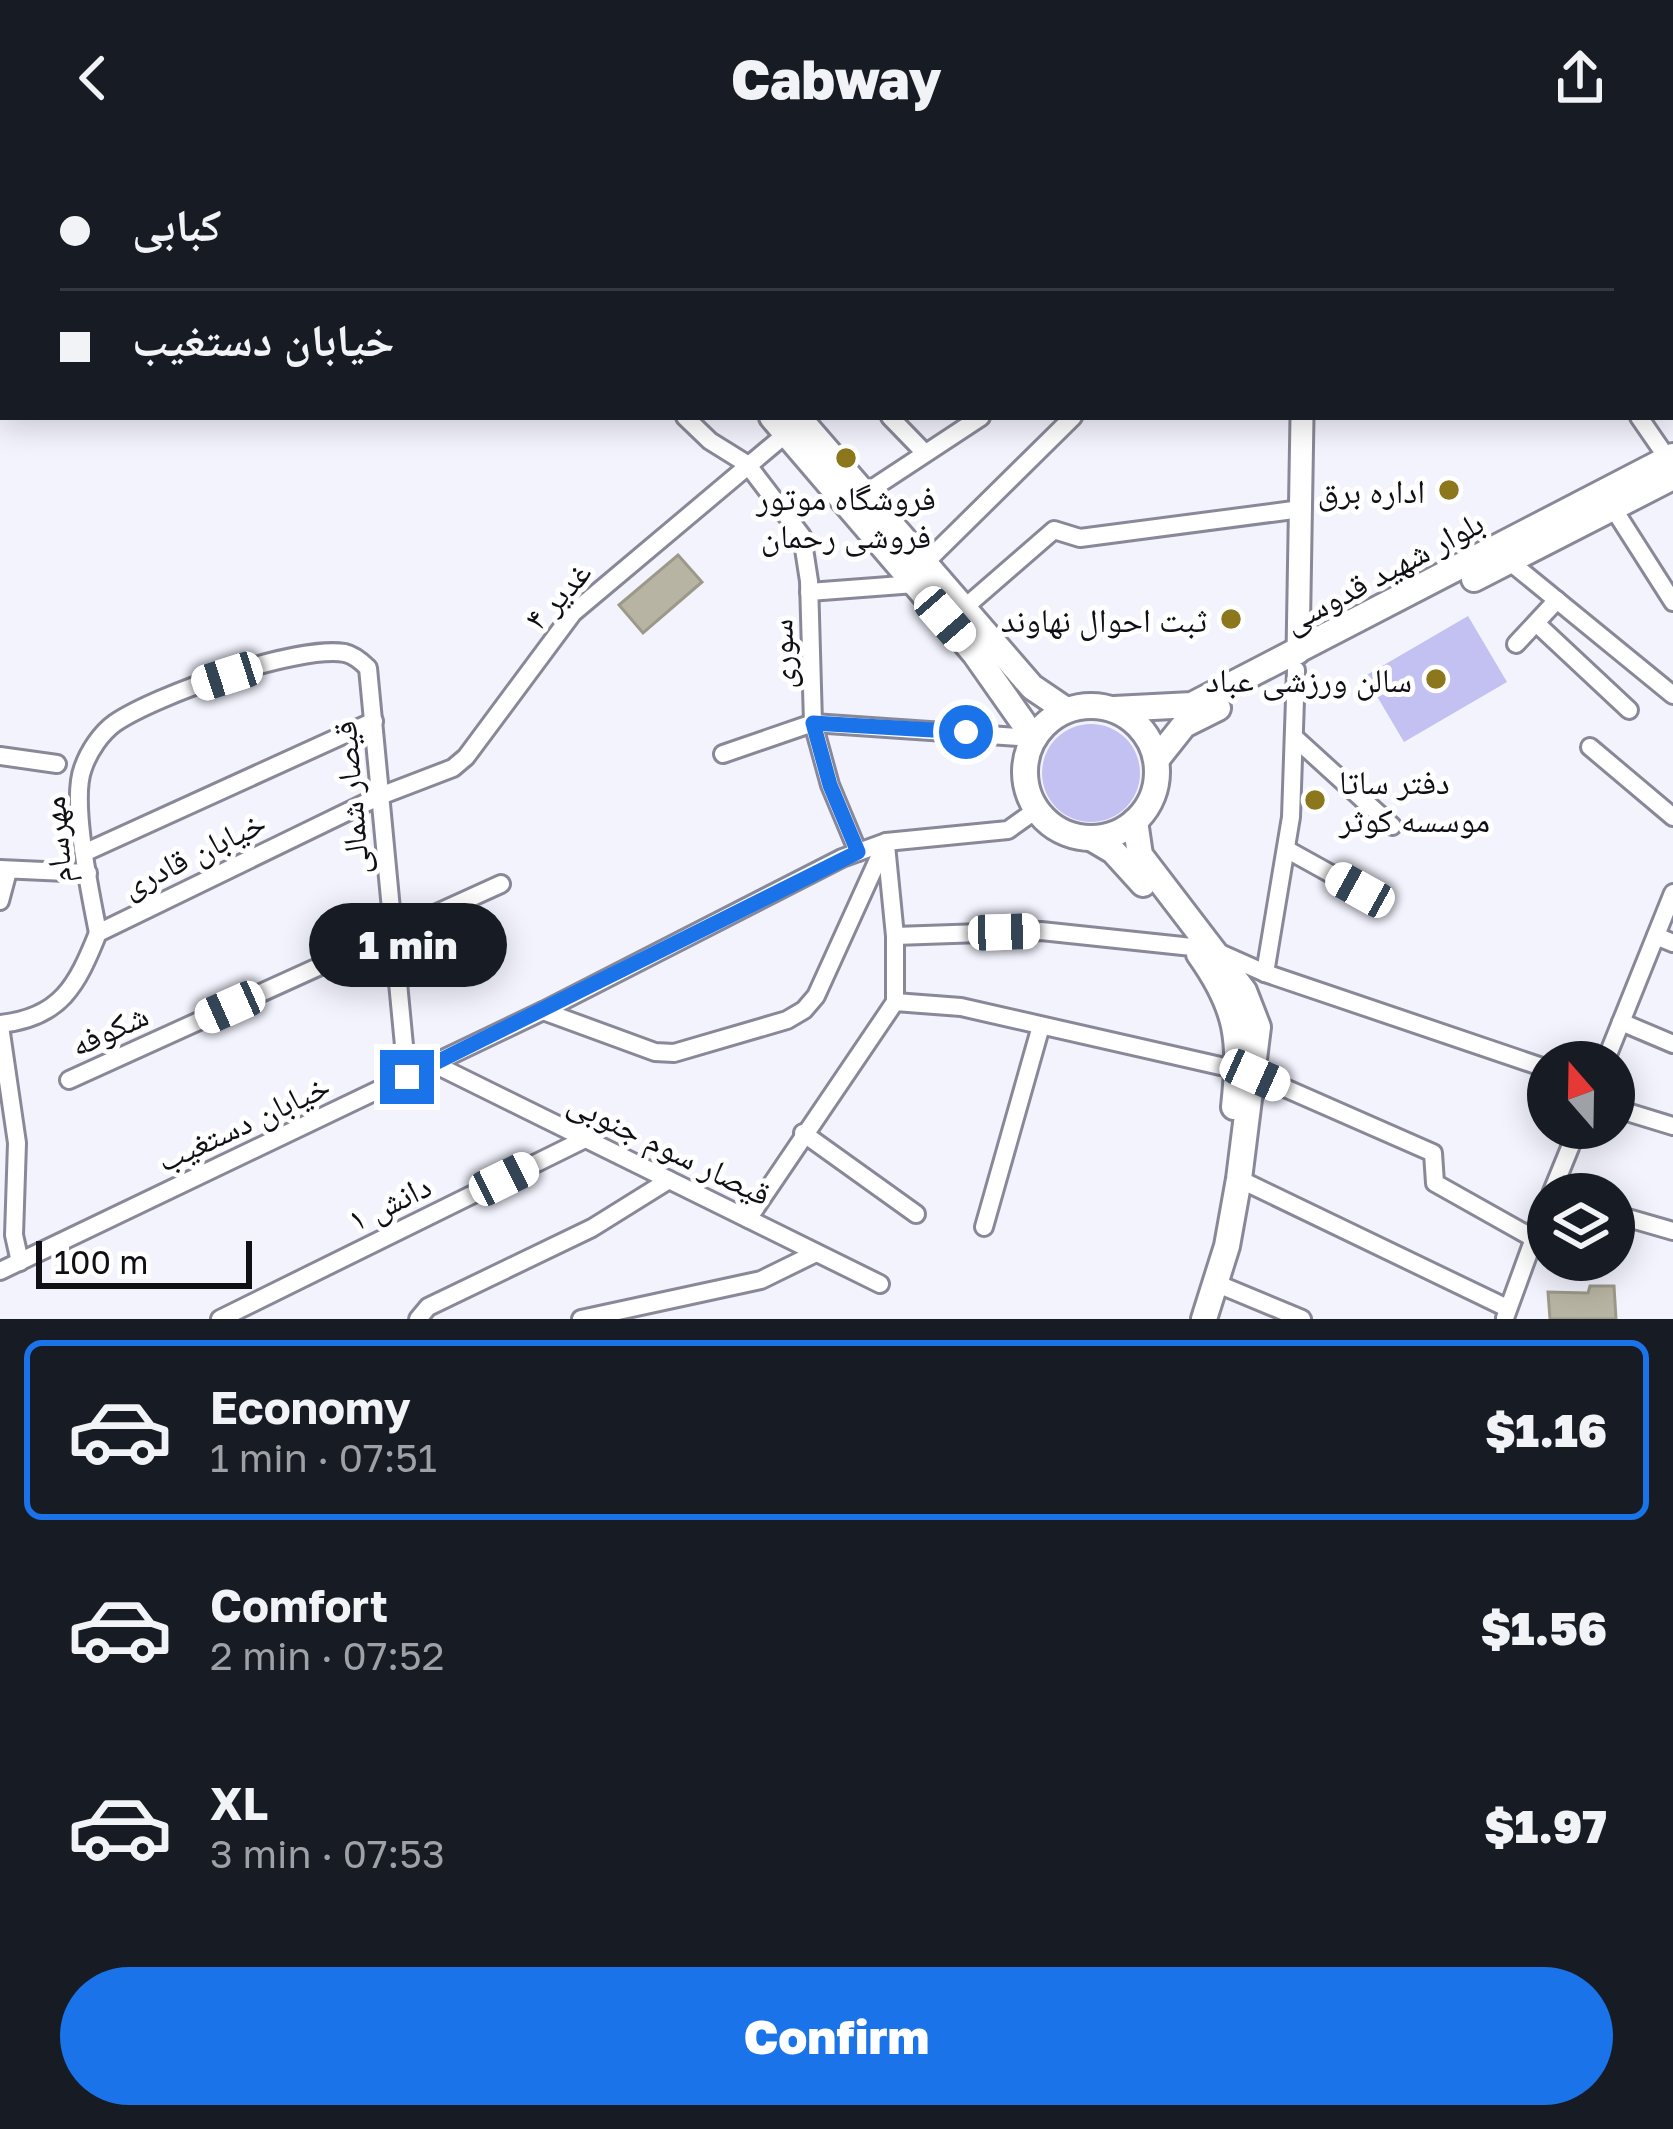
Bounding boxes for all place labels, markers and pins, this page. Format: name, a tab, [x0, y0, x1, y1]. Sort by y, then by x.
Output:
marker: فروشگاه موتور فروشی رحمان	[833, 445, 859, 471]
place label: اداره برق	[1317, 471, 1425, 512]
marker: اداره برق	[1436, 477, 1462, 503]
place label: فروشگاه موتور فروشی رحمان	[755, 478, 936, 557]
place label: ثبت احوال نهاوند	[1001, 600, 1207, 641]
marker: ثبت احوال نهاوند	[1218, 606, 1244, 632]
place label: سالن ورزشی عباد	[1206, 660, 1412, 701]
marker: سالن ورزشی عباد	[1423, 666, 1449, 692]
place label: دفتر ساتا موسسه کوثر	[1338, 762, 1490, 839]
marker: دفتر ساتا موسسه کوثر	[1302, 787, 1328, 813]

